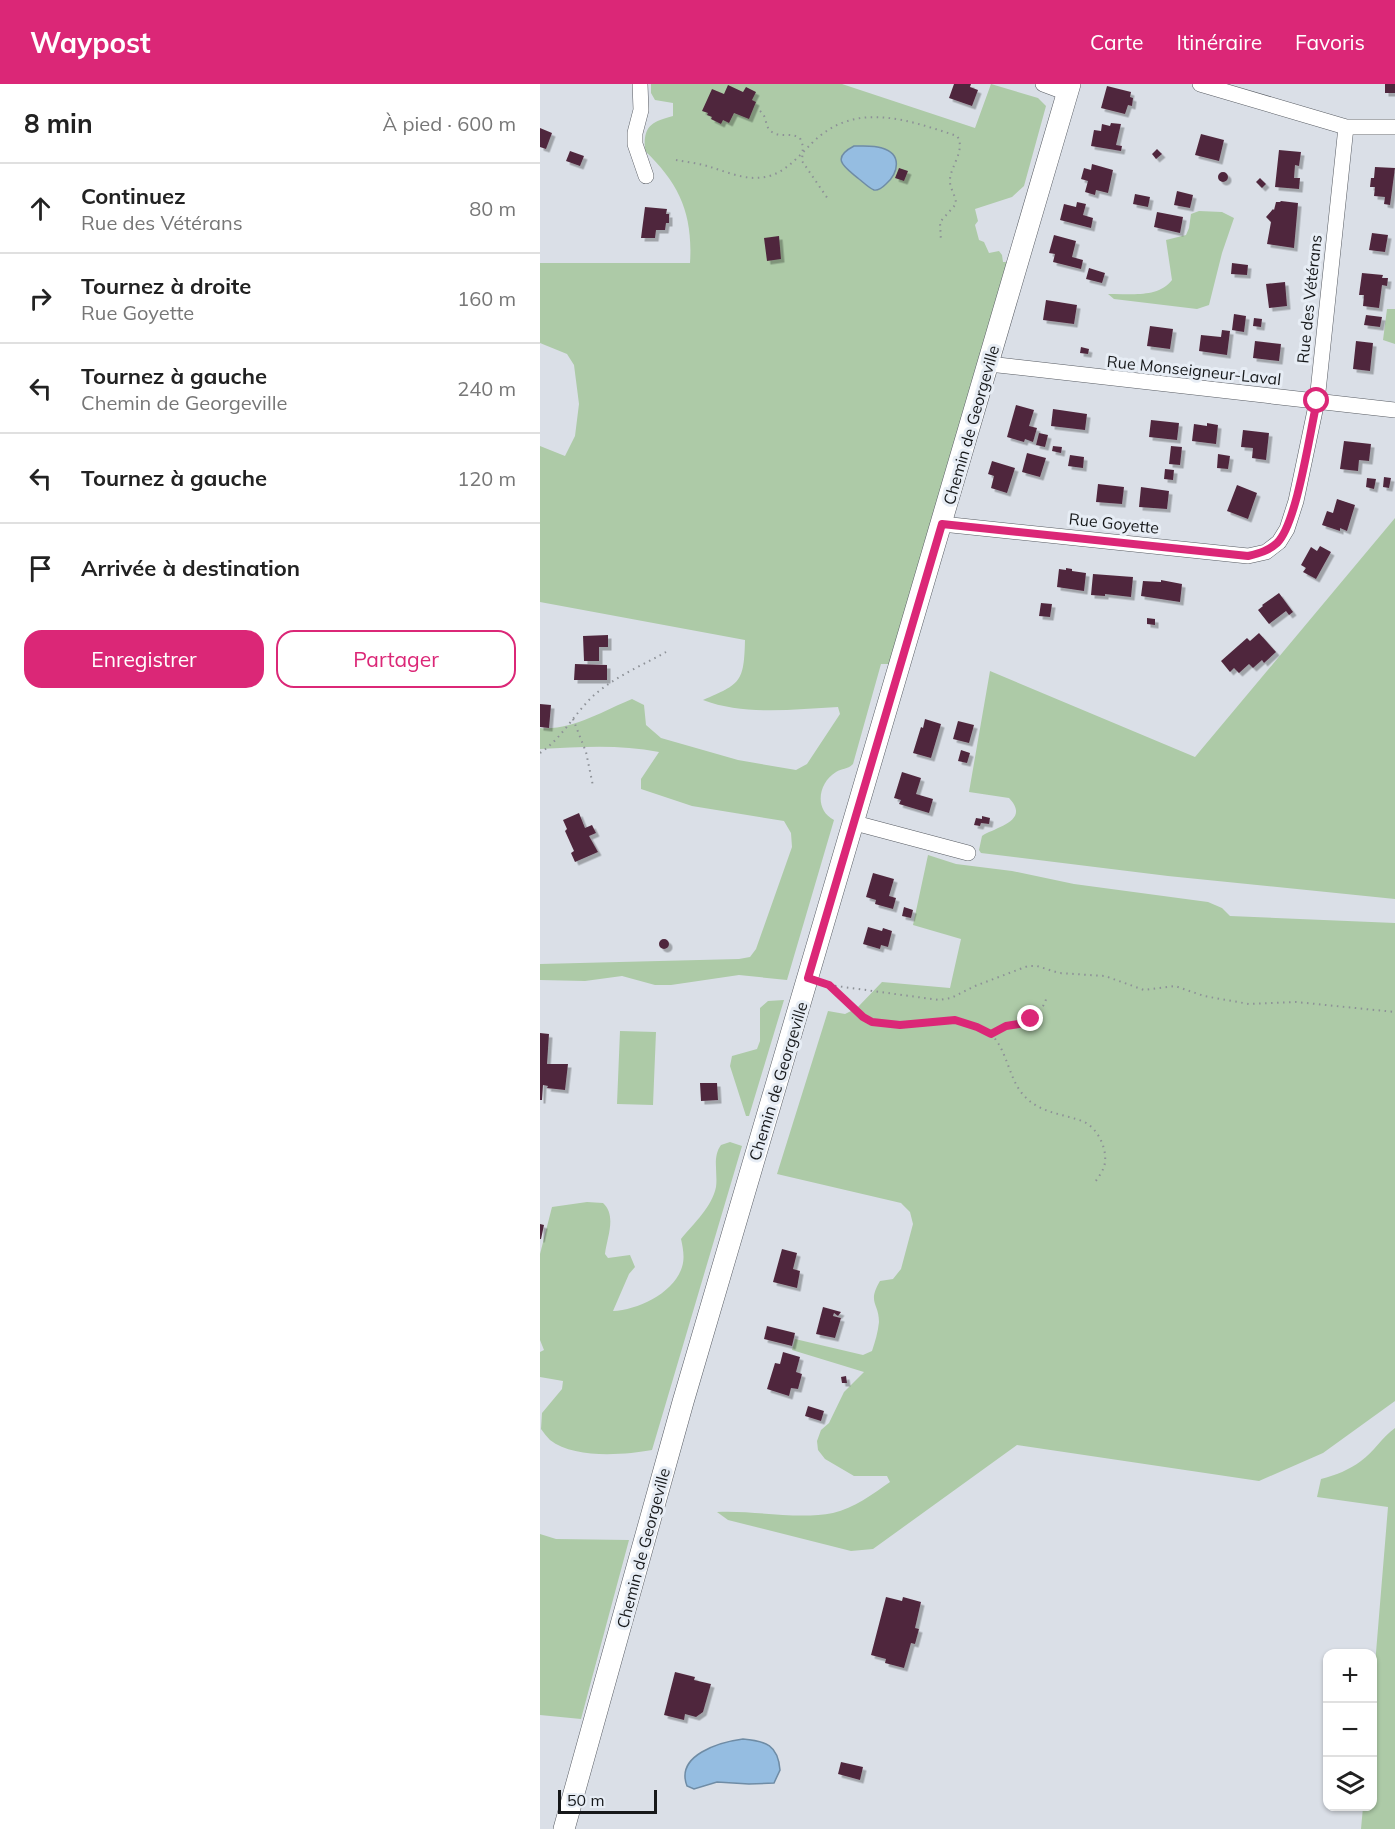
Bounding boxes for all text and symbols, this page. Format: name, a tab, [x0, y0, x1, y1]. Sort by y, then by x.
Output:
text: Waypost	[30, 25, 151, 60]
text: Carte	[1090, 29, 1144, 55]
text: Itinéraire	[1177, 29, 1262, 55]
text: Favoris	[1295, 29, 1365, 55]
text: 8 min	[24, 107, 93, 140]
text: À pied · 600 m	[383, 111, 516, 136]
text: Continuez	[81, 182, 186, 210]
icon: ahead	[24, 192, 57, 225]
text: 80 m	[469, 196, 516, 221]
text: Rue des Vétérans	[81, 210, 243, 235]
street label: Rue des Vétérans	[1292, 234, 1326, 364]
text: Tournez à droite	[81, 272, 251, 300]
icon: right	[24, 282, 57, 315]
text: 160 m	[457, 286, 516, 311]
text: Rue Goyette	[81, 300, 194, 325]
street label: Chemin de Georgeville	[939, 343, 1003, 507]
street label: Rue Monseigneur-Laval	[1106, 351, 1282, 389]
text: Tournez à gauche	[81, 362, 267, 390]
icon: left	[24, 372, 57, 405]
text: 240 m	[457, 376, 516, 401]
route start	[1303, 387, 1329, 413]
text: Chemin de Georgeville	[81, 390, 287, 415]
icon: left	[24, 462, 57, 495]
text: Tournez à gauche	[81, 464, 267, 492]
text: 120 m	[457, 466, 516, 491]
street label: Rue Goyette	[1068, 508, 1160, 538]
icon: arrive	[24, 552, 57, 585]
text: Arrivée à destination	[81, 554, 300, 582]
button: Enregistrer	[24, 630, 264, 688]
button: Partager	[276, 630, 516, 688]
street label: Chemin de Georgeville	[744, 999, 812, 1163]
route end	[1017, 1005, 1043, 1031]
street label: Chemin de Georgeville	[612, 1466, 674, 1630]
map controls	[1323, 1649, 1377, 1811]
button: +	[1323, 1649, 1377, 1703]
button: −	[1323, 1703, 1377, 1757]
button: layers	[1323, 1757, 1377, 1811]
scale bar	[558, 1787, 657, 1814]
text: 50 m	[567, 1790, 604, 1810]

